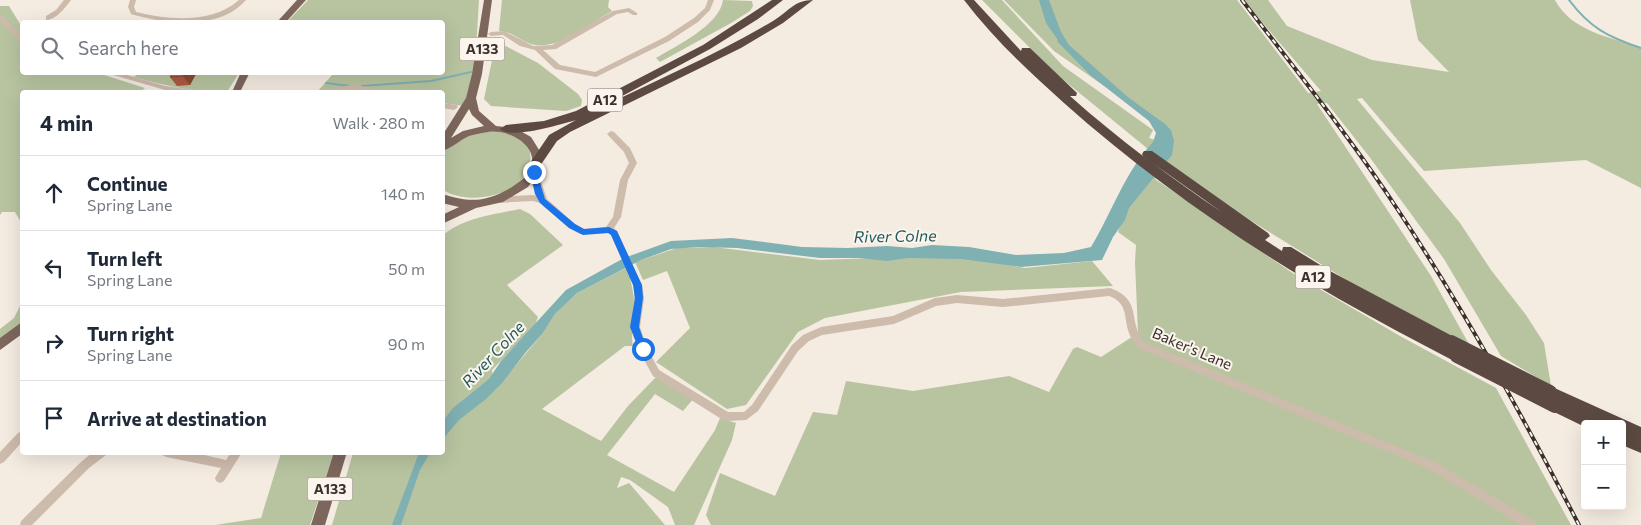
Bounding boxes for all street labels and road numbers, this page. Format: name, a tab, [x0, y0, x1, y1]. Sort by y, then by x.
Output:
road number: A133	[460, 38, 504, 61]
road number: A12	[588, 88, 622, 112]
road number: A12	[1296, 266, 1330, 288]
street label: Baker's Lane	[1150, 323, 1235, 373]
road number: A133	[308, 478, 352, 500]

